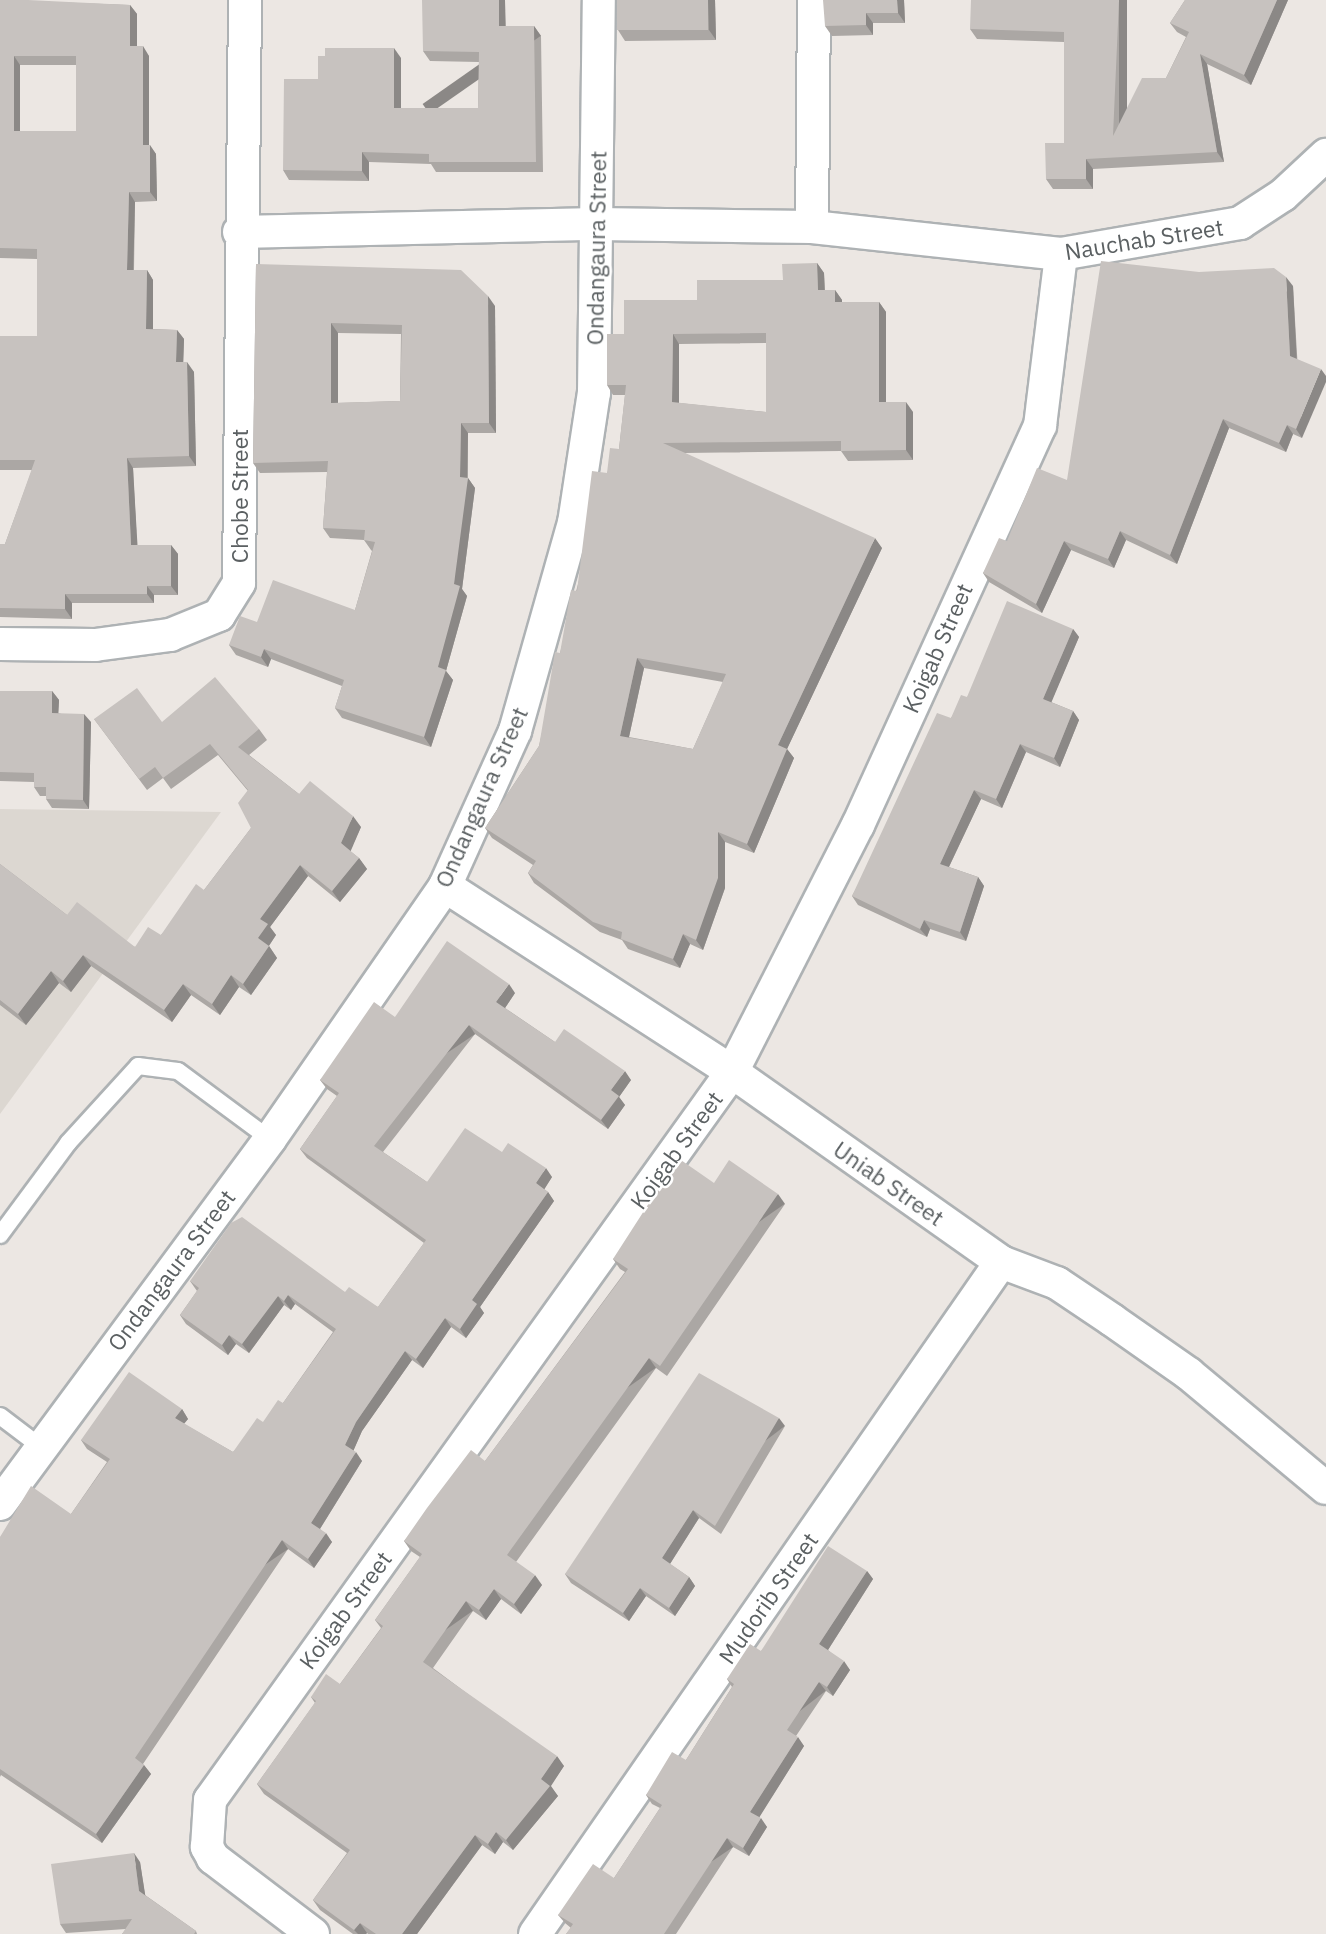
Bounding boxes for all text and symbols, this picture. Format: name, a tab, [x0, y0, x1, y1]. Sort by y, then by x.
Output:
street label: Ondangaura Street	[581, 150, 611, 346]
street label: Nauchab Street	[1063, 213, 1225, 265]
street label: Chobe Street	[225, 429, 253, 563]
street label: Koigab Street	[896, 579, 978, 717]
street label: Ondangaura Street	[429, 702, 533, 892]
street label: Koigab Street	[624, 1086, 728, 1214]
street label: Uniab Street	[828, 1135, 950, 1231]
street label: Ondangaura Street	[101, 1184, 241, 1356]
street label: Mudorib Street	[713, 1527, 823, 1669]
street label: Koigab Street	[293, 1546, 397, 1674]

